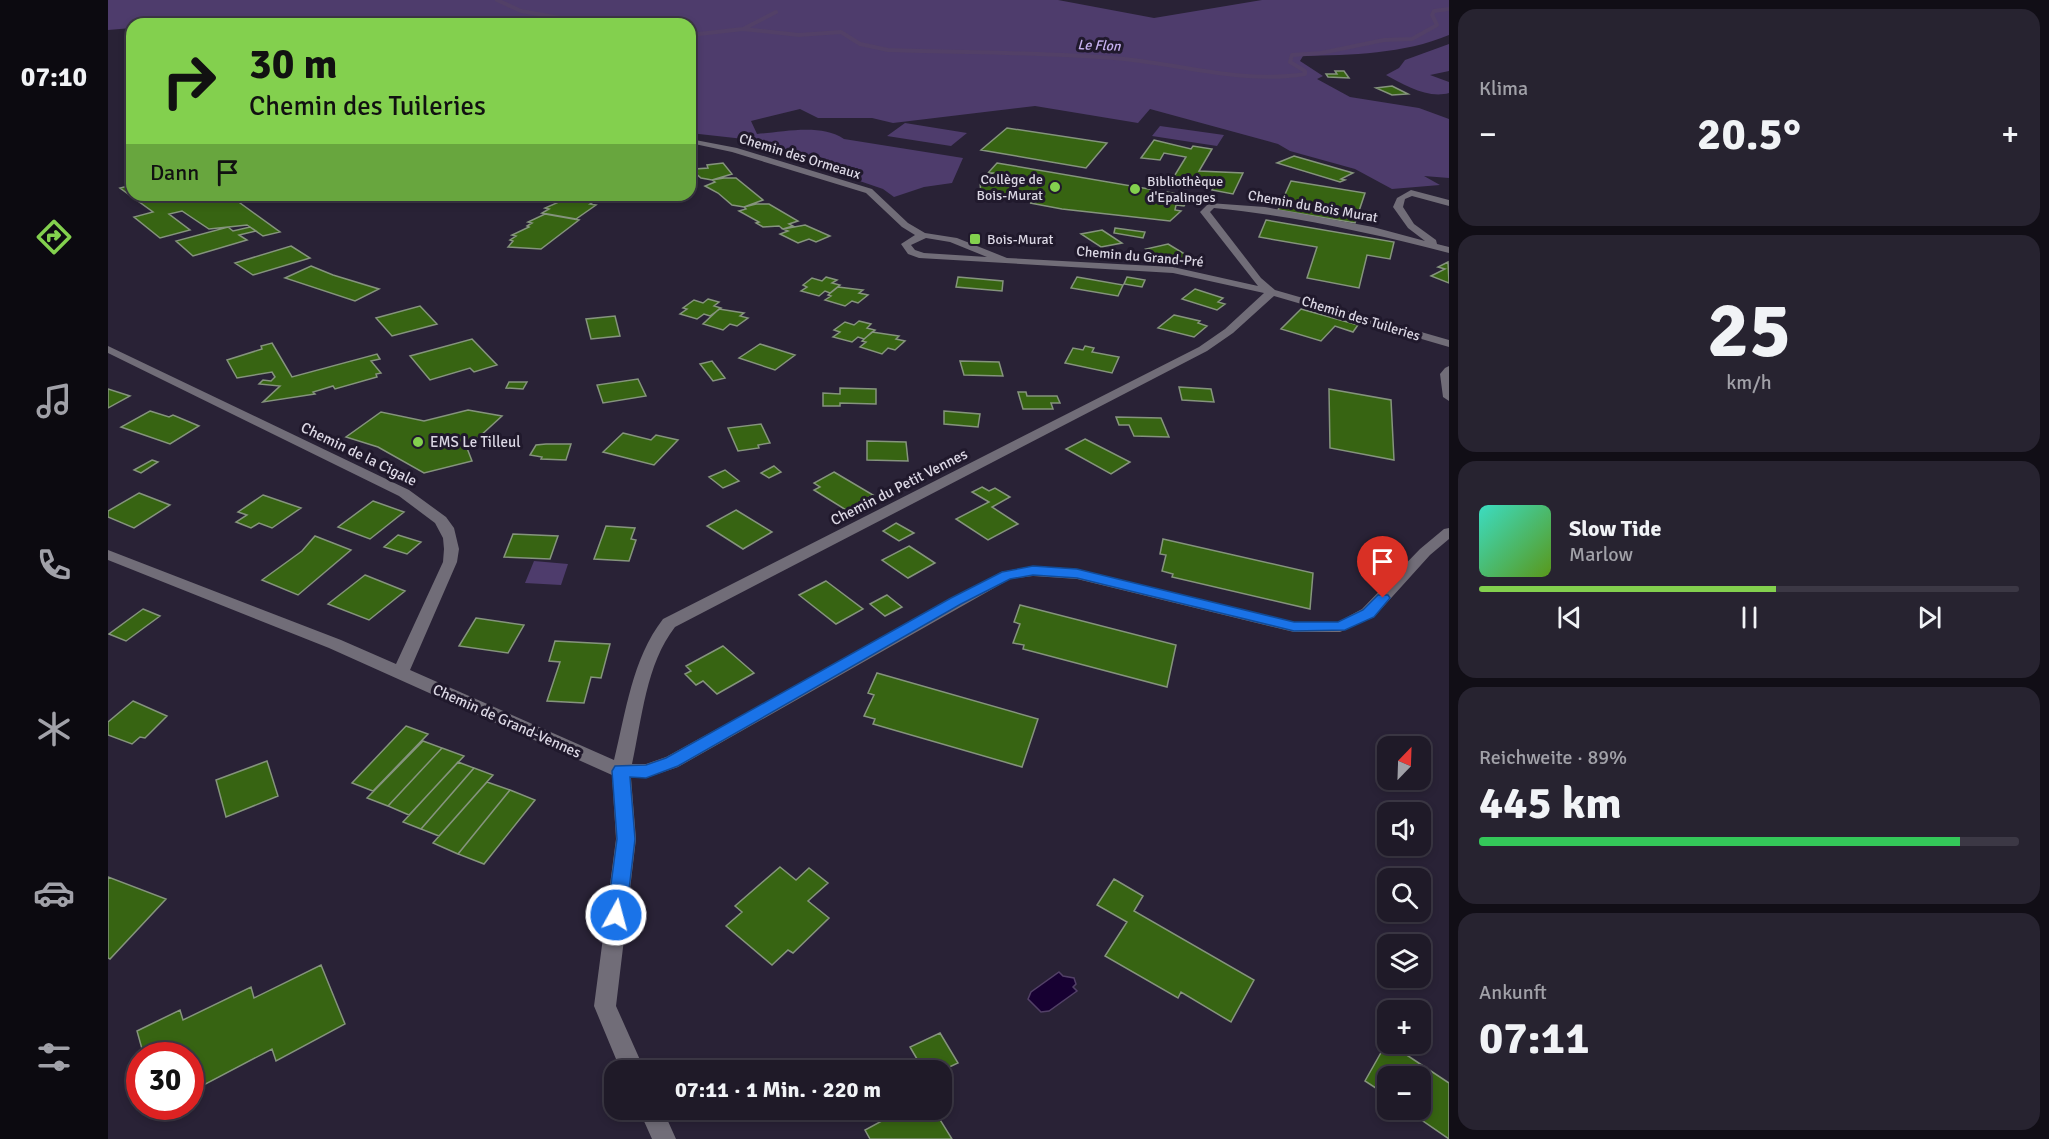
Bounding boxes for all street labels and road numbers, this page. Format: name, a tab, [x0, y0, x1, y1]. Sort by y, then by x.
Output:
street label: Chemin des Ormeaux	[737, 130, 863, 183]
street label: Chemin du Bois Murat	[1247, 187, 1379, 226]
street label: Chemin du Grand-Pré	[1076, 242, 1204, 271]
street label: Chemin des Tuileries	[1300, 292, 1422, 345]
street label: Chemin de la Cigale	[298, 418, 420, 490]
street label: Chemin du Petit Vennes	[828, 445, 971, 529]
street label: Chemin de Grand-Vennes	[430, 680, 584, 762]

